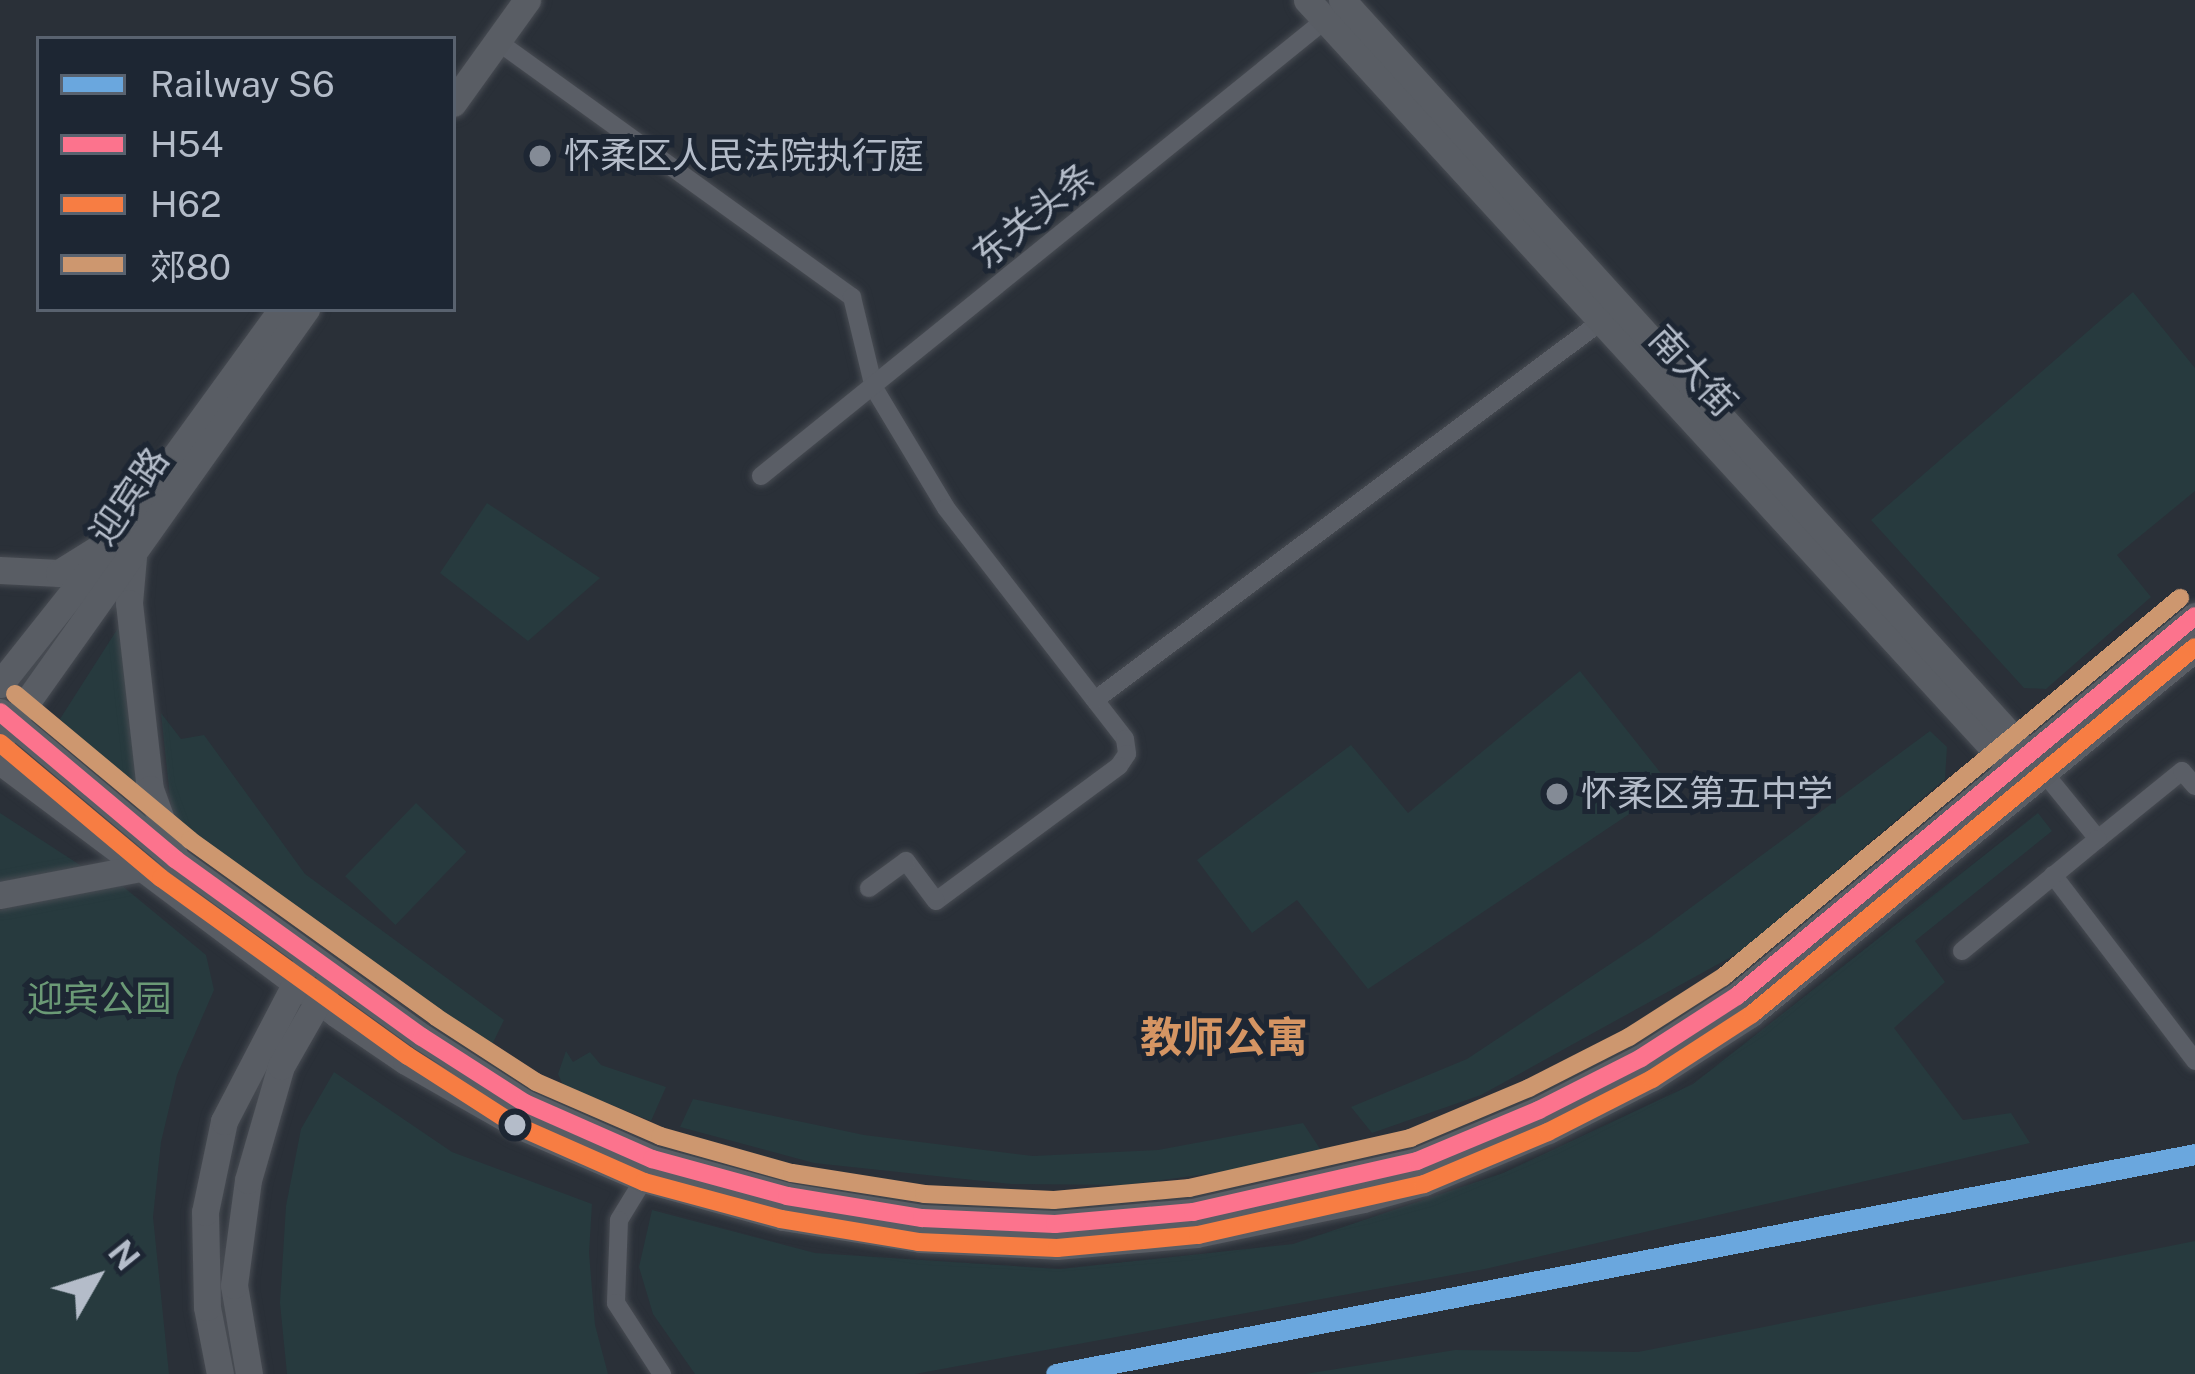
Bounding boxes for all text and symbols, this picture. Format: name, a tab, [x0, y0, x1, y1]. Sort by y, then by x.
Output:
legend	[36, 36, 456, 312]
text: Railway S6	[150, 63, 335, 105]
text: H54	[150, 123, 223, 165]
place label: 怀柔区人民法院执行庭	[564, 134, 924, 178]
marker: 怀柔区人民法院执行庭	[527, 143, 553, 169]
street label: 东关头条	[964, 153, 1104, 277]
text: H62	[150, 183, 221, 225]
text: 郊80	[150, 246, 231, 288]
street label: 南大街	[1640, 317, 1746, 425]
street label: 迎宾路	[80, 439, 178, 553]
place label: 怀柔区第五中学	[1581, 772, 1833, 816]
marker: 怀柔区第五中学	[1544, 781, 1570, 807]
park label: 迎宾公园	[27, 977, 171, 1021]
district label: 教师公寓	[1140, 1012, 1308, 1062]
unlabelled marker	[504, 1114, 526, 1136]
north arrow	[36, 1218, 156, 1338]
text: N	[101, 1233, 147, 1277]

